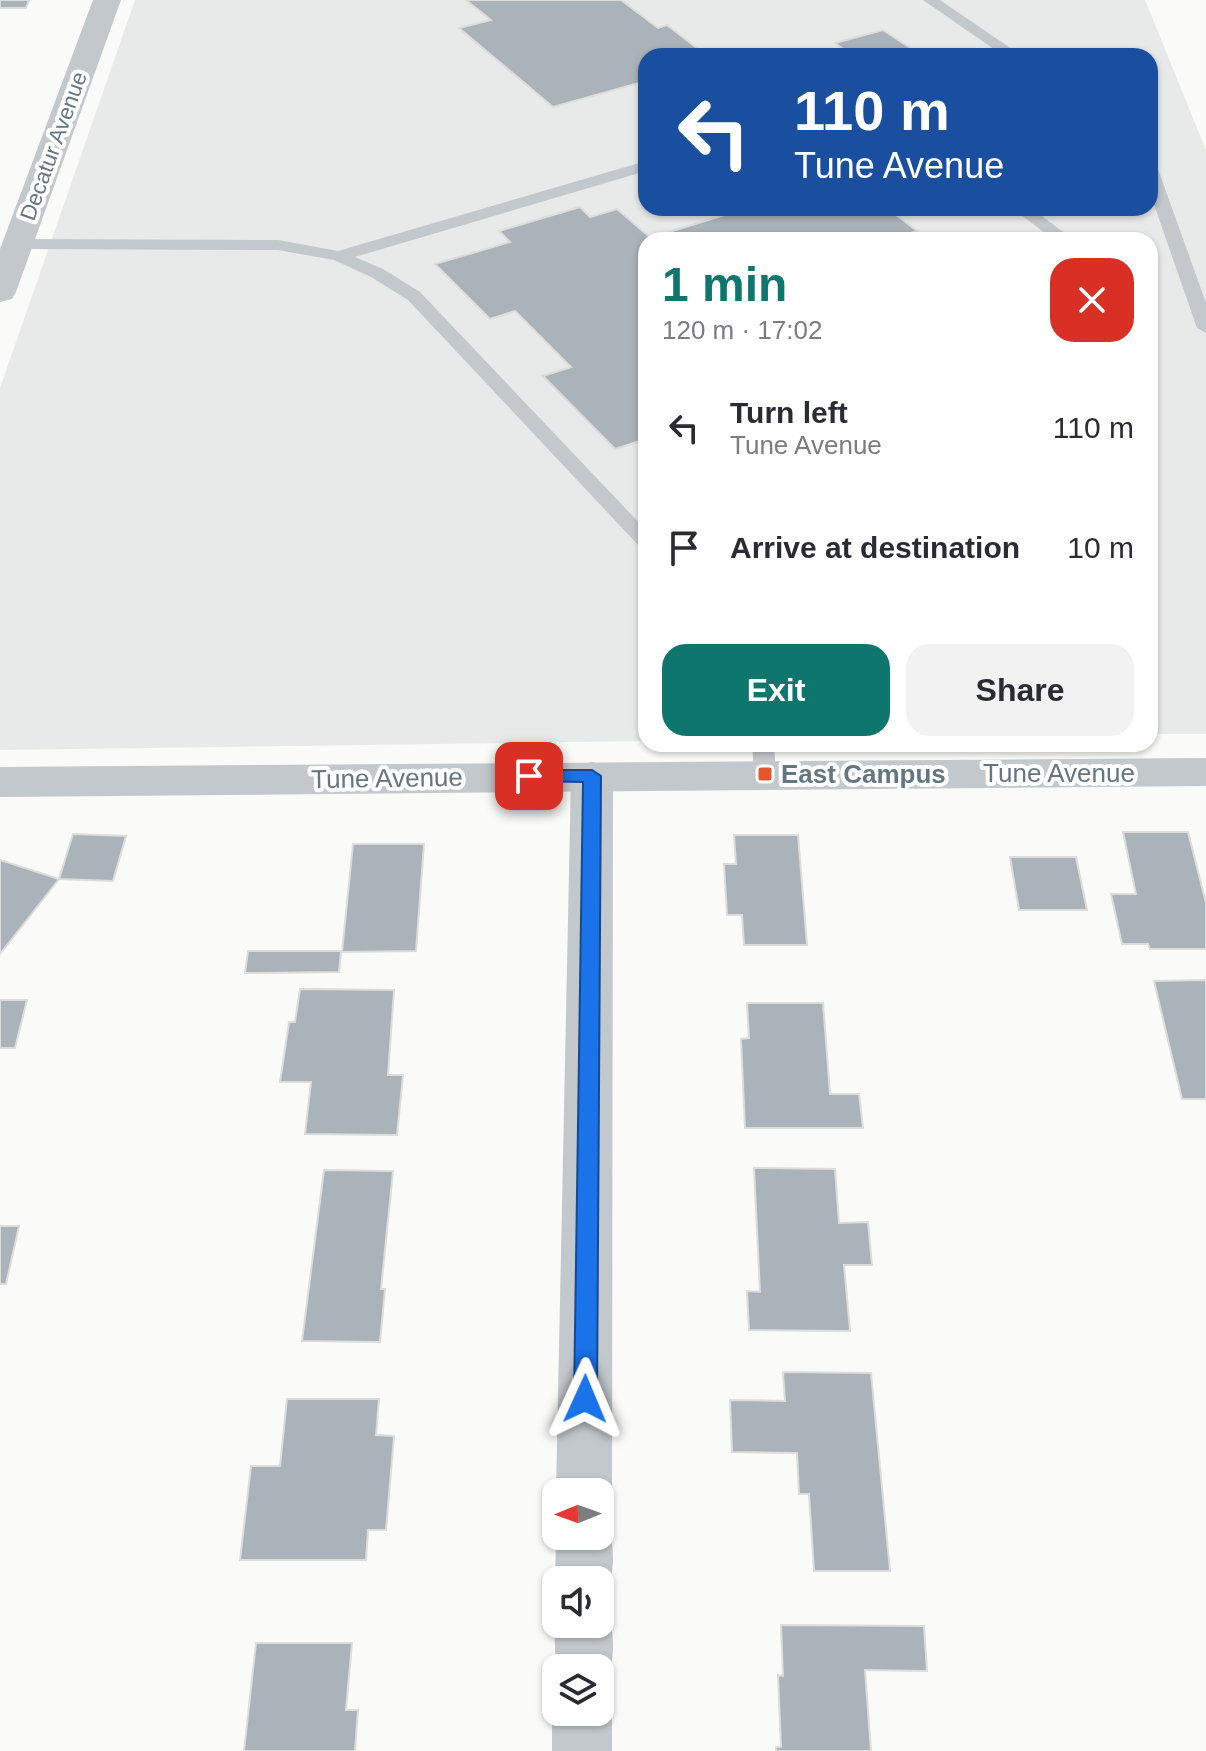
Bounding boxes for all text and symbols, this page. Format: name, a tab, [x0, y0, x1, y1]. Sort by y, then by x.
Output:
street label: Decatur Avenue	[15, 69, 92, 224]
text: 110 m	[794, 79, 950, 142]
icon: left	[662, 80, 766, 184]
text: Tune Avenue	[794, 145, 1004, 186]
text: 1 min	[662, 258, 787, 311]
button: close	[1050, 258, 1134, 342]
text: 120 m · 17:02	[662, 315, 822, 345]
text: Turn left	[730, 396, 848, 429]
icon: left	[662, 406, 706, 450]
text: 110 m	[1053, 411, 1134, 444]
text: Tune Avenue	[730, 430, 882, 460]
icon: arrive	[662, 526, 706, 570]
text: Arrive at destination	[730, 531, 1020, 564]
text: 10 m	[1067, 531, 1134, 564]
button: Exit	[662, 644, 890, 736]
button: Share	[906, 644, 1134, 736]
pin	[495, 742, 563, 810]
icon: arrive	[507, 754, 551, 798]
street label: Tune Avenue	[983, 758, 1135, 788]
place label: East Campus	[781, 759, 946, 789]
street label: Tune Avenue	[311, 762, 463, 794]
marker: East Campus	[756, 765, 774, 783]
position arrow	[543, 1357, 627, 1441]
north arrow	[542, 1478, 614, 1550]
map controls	[542, 1478, 614, 1726]
button: sound	[542, 1566, 614, 1638]
button: layers	[542, 1654, 614, 1726]

